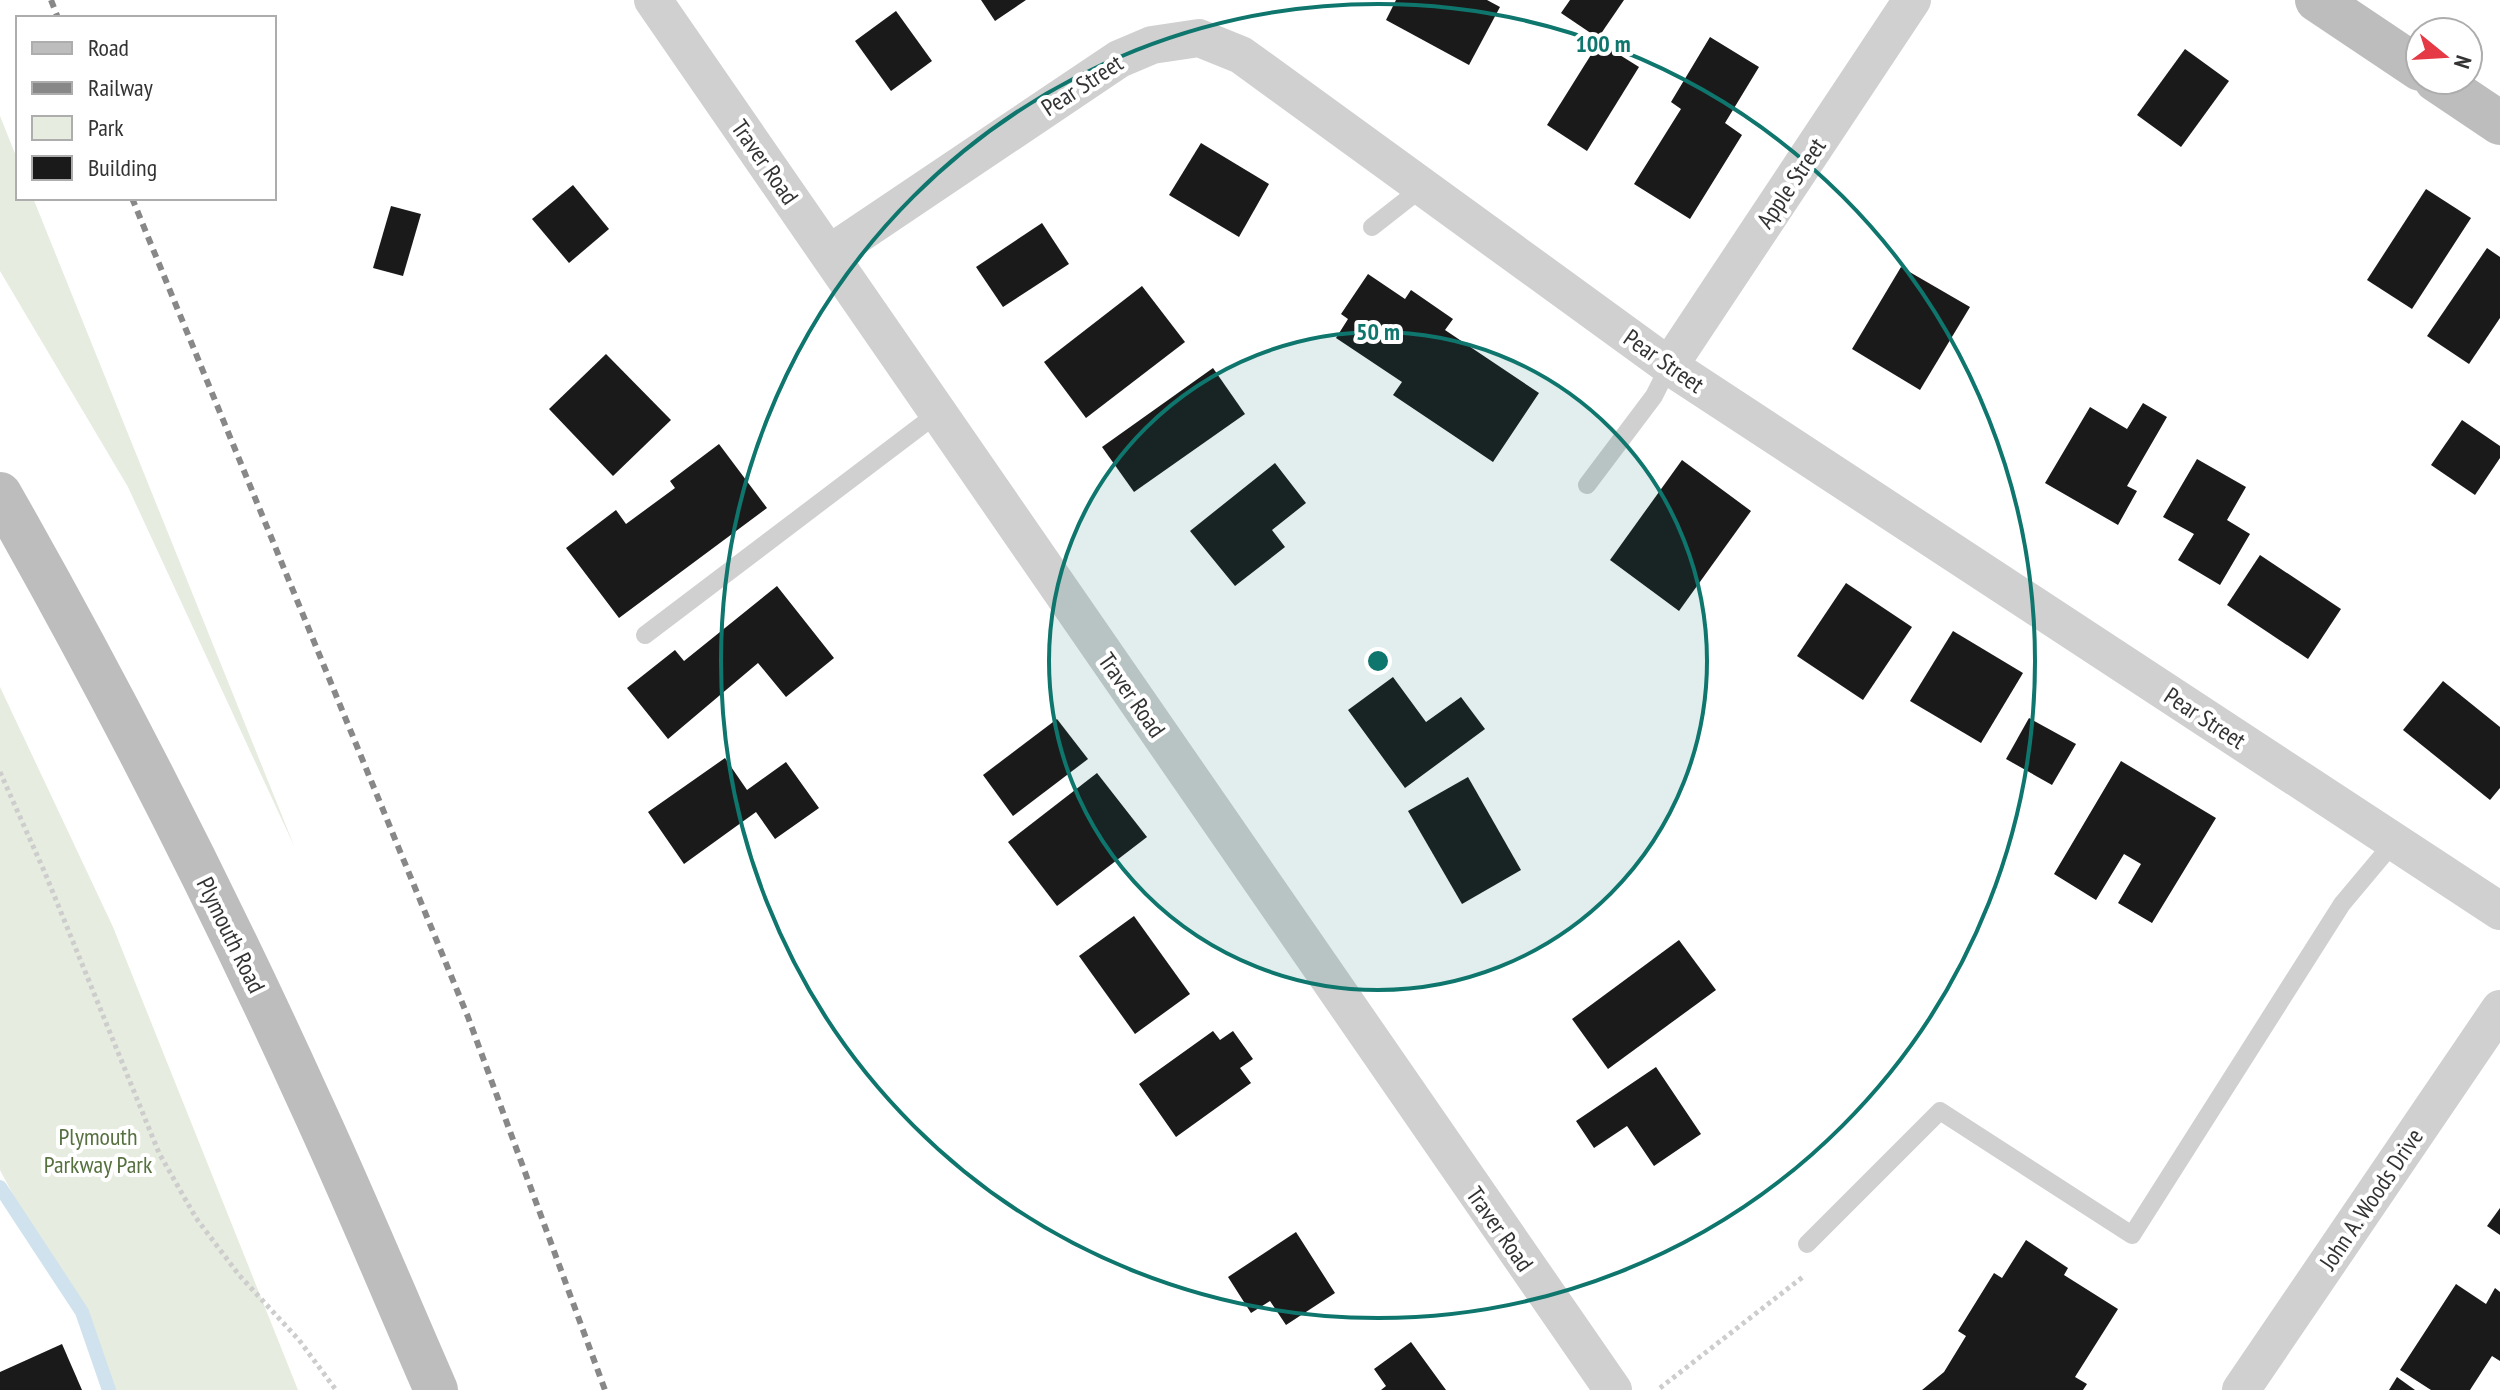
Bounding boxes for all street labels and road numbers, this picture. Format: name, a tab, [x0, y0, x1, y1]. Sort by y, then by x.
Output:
street label: Pear Street	[1035, 47, 1129, 123]
street label: Traver Road	[725, 114, 805, 210]
street label: Apple Street	[1749, 132, 1833, 234]
street label: Pear Street	[1618, 322, 1710, 400]
street label: Traver Road	[1092, 647, 1172, 743]
street label: Pear Street	[2158, 680, 2252, 756]
street label: Plymouth Road	[190, 872, 272, 998]
street label: John A. Woods Drive	[2312, 1122, 2430, 1277]
street label: Traver Road	[1460, 1181, 1540, 1277]

